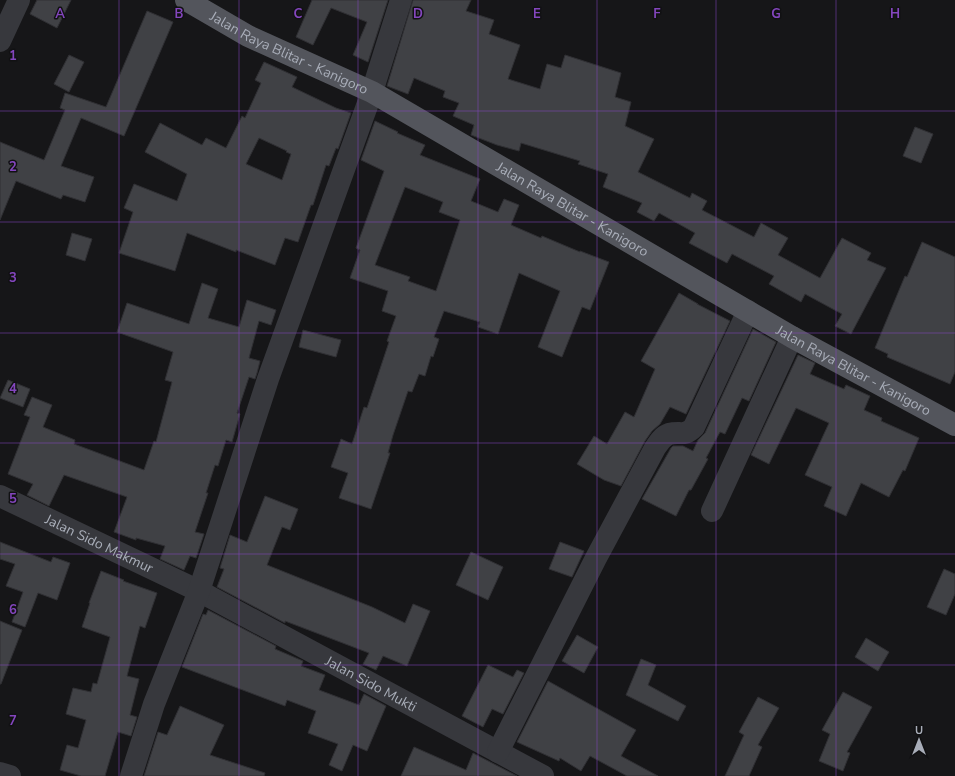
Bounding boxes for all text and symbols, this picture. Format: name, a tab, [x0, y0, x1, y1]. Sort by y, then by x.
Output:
text: A	[55, 5, 65, 23]
text: B	[175, 5, 184, 23]
text: C	[294, 5, 303, 23]
text: D	[413, 5, 423, 23]
text: E	[533, 5, 541, 23]
text: F	[653, 5, 661, 23]
text: G	[771, 5, 781, 23]
text: H	[890, 5, 900, 23]
street label: Jalan Raya Blitar - Kanigoro	[206, 6, 371, 99]
text: 1	[9, 47, 17, 65]
street label: Jalan Raya Blitar - Kanigoro	[492, 157, 652, 261]
text: 2	[9, 158, 17, 176]
text: 3	[9, 269, 17, 287]
street label: Jalan Raya Blitar - Kanigoro	[772, 320, 935, 420]
text: 4	[9, 380, 17, 398]
text: 5	[9, 490, 17, 508]
street label: Jalan Sido Makmur	[41, 509, 157, 577]
text: 6	[9, 601, 17, 619]
street label: Jalan Sido Mukti	[321, 651, 420, 716]
text: 7	[9, 712, 17, 730]
north arrow	[899, 720, 939, 760]
text: U	[915, 723, 923, 738]

